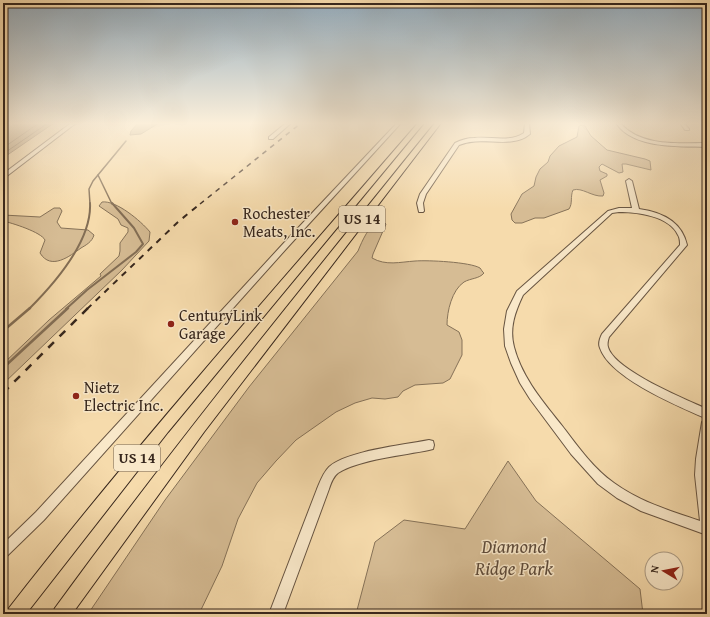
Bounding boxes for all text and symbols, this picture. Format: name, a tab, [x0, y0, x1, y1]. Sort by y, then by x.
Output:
place label: Rochester Meats, Inc.	[243, 201, 316, 243]
road number: US 14	[339, 206, 385, 232]
marker: Rochester Meats, Inc.	[230, 217, 240, 227]
place label: CenturyLink Garage	[179, 303, 263, 345]
marker: CenturyLink Garage	[166, 319, 176, 329]
place label: Nietz Electric Inc.	[84, 375, 164, 417]
marker: Nietz Electric Inc.	[71, 391, 81, 401]
road number: US 14	[114, 445, 160, 471]
park label: Diamond Ridge Park	[474, 532, 553, 582]
north arrow	[644, 551, 684, 591]
text: N	[646, 564, 663, 574]

